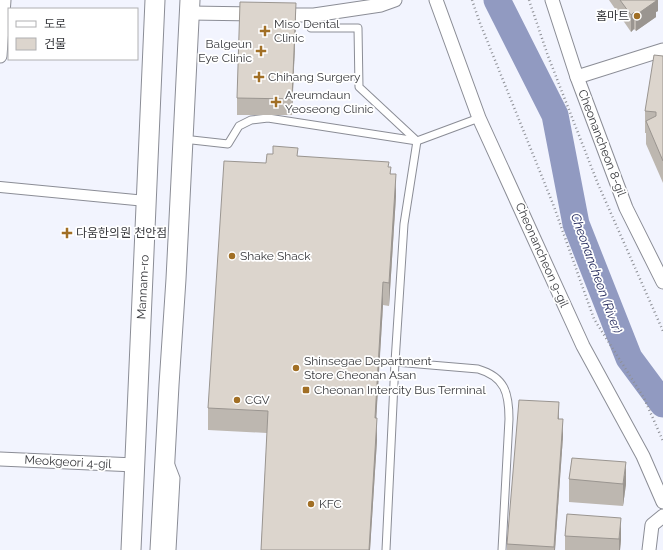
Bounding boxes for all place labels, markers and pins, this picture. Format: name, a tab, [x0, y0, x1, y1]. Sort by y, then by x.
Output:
place label: 홈마트	[596, 9, 629, 23]
marker: 홈마트	[632, 11, 642, 21]
place label: Miso Dental Clinic	[274, 17, 340, 45]
marker: Miso Dental Clinic	[259, 25, 271, 37]
place label: Balgeun Eye Clinic	[198, 37, 252, 65]
marker: Balgeun Eye Clinic	[255, 45, 267, 57]
place label: Chihang Surgery	[268, 70, 361, 84]
marker: Chihang Surgery	[253, 71, 265, 83]
place label: Areumdaun Yeoseong Clinic	[285, 88, 374, 116]
marker: Areumdaun Yeoseong Clinic	[270, 96, 282, 108]
place label: 다움한의원 천안점	[76, 226, 167, 240]
marker: 다움한의원 천안점	[61, 227, 73, 239]
place label: Shake Shack	[240, 249, 311, 263]
marker: Shake Shack	[227, 251, 237, 261]
place label: Shinsegae Department Store Cheonan Asan	[304, 354, 432, 382]
marker: Shinsegae Department Store Cheonan Asan	[291, 363, 301, 373]
place label: Cheonan Intercity Bus Terminal	[314, 383, 486, 397]
marker: Cheonan Intercity Bus Terminal	[301, 385, 311, 395]
place label: CGV	[245, 393, 270, 407]
marker: CGV	[232, 395, 242, 405]
place label: KFC	[319, 497, 342, 511]
marker: KFC	[306, 499, 316, 509]

